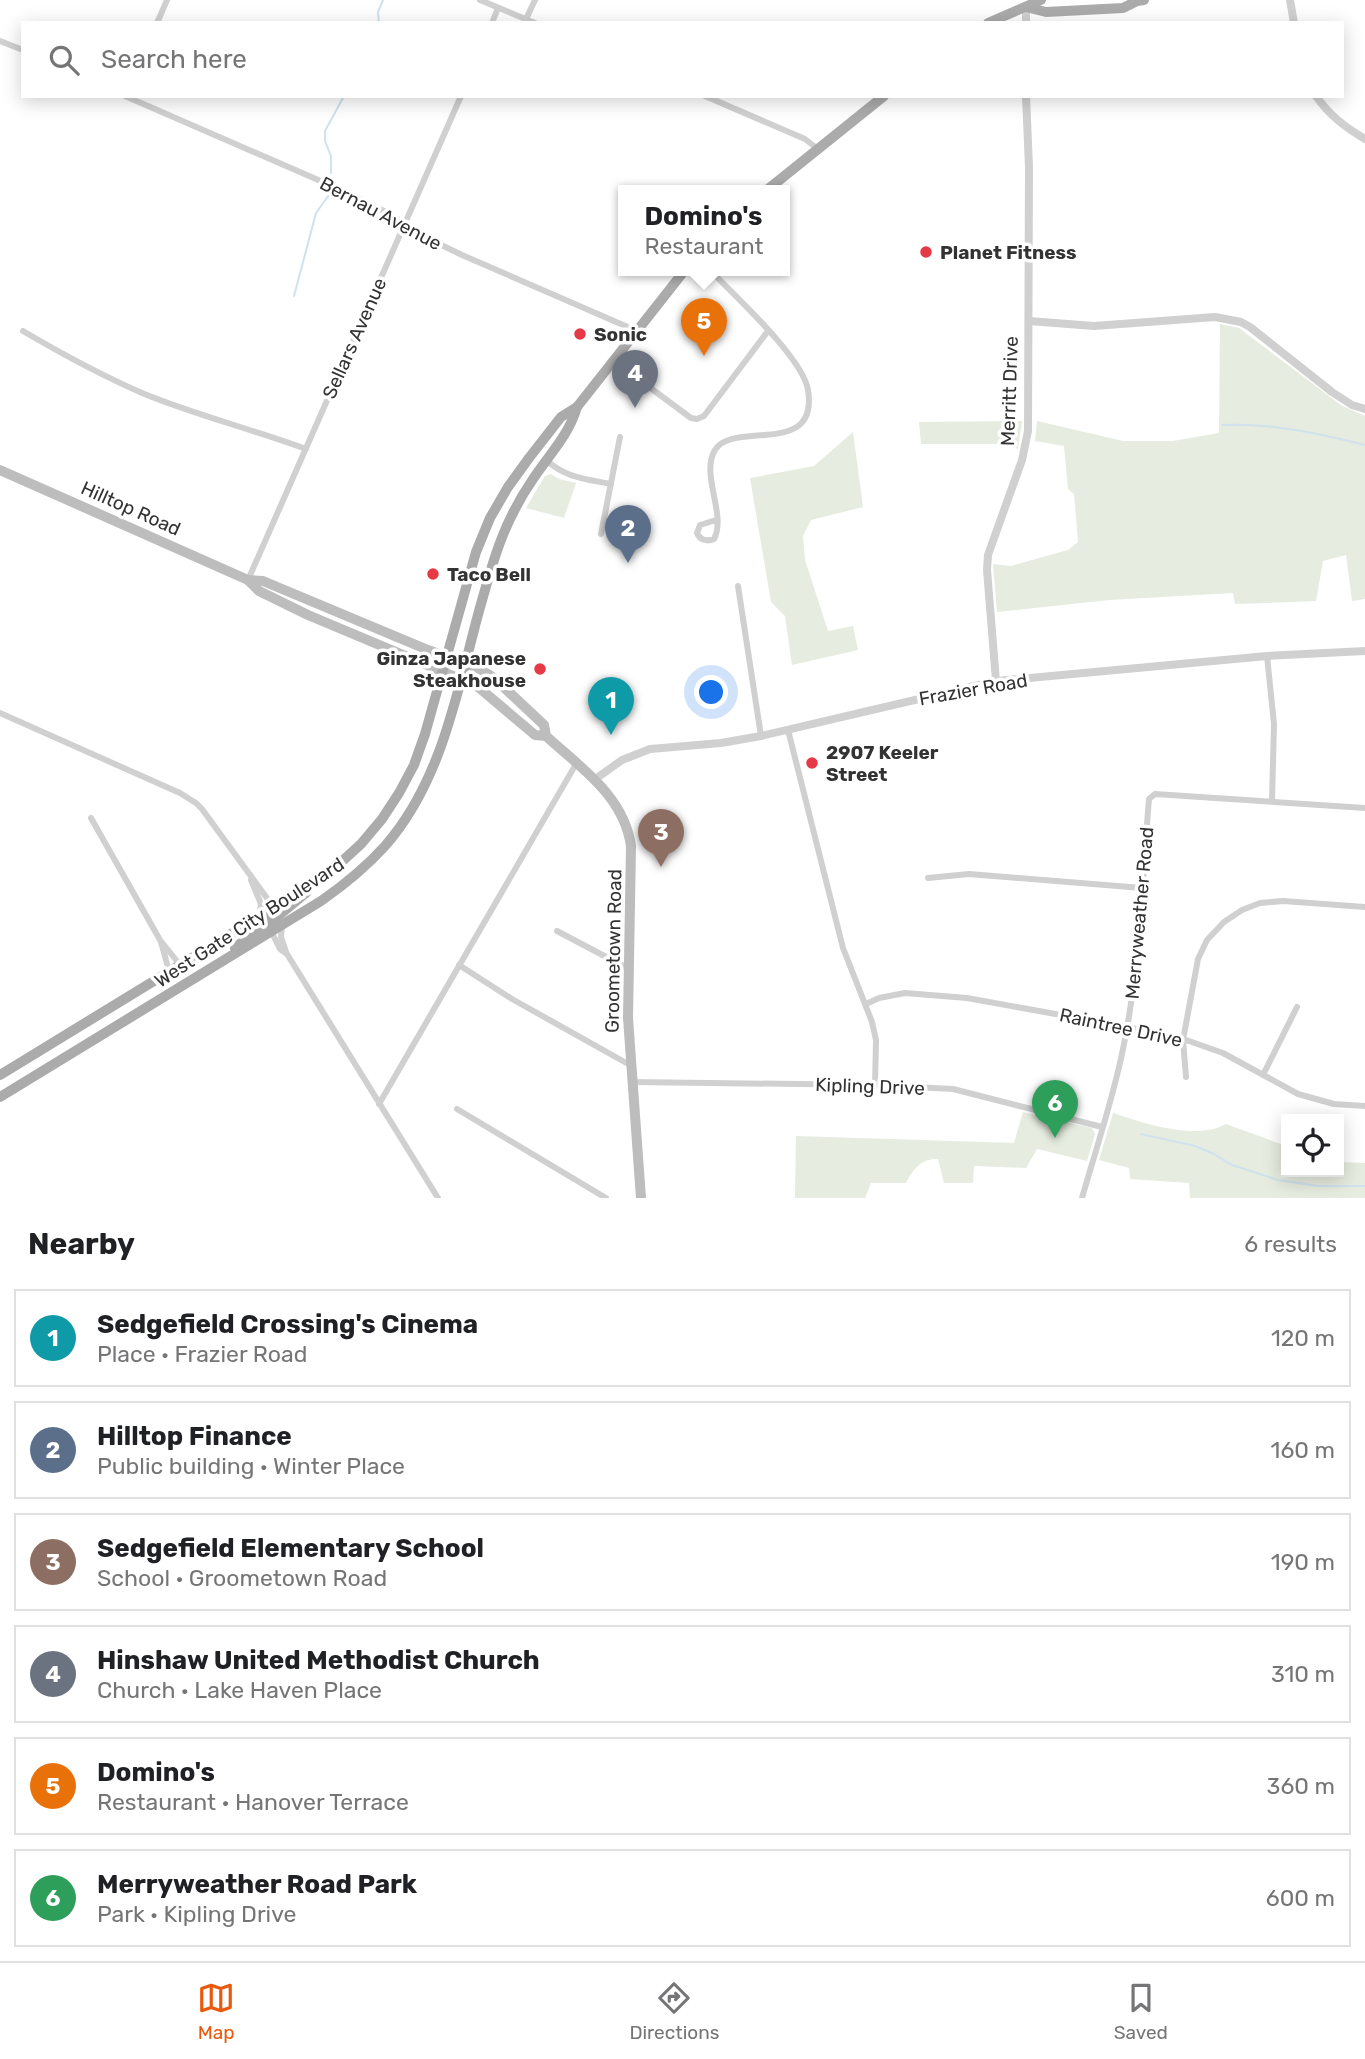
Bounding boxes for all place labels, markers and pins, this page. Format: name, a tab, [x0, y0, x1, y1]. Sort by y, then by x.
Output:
place label: Planet Fitness	[940, 241, 1076, 264]
marker: Planet Fitness	[918, 244, 934, 260]
pin: 5	[681, 298, 727, 356]
place label: Sonic	[594, 323, 647, 346]
marker: Sonic	[572, 326, 588, 342]
pin: 4	[612, 350, 658, 408]
pin: 2	[605, 505, 651, 563]
place label: Taco Bell	[447, 563, 531, 586]
marker: Taco Bell	[425, 566, 441, 582]
place label: Ginza Japanese Steakhouse	[376, 647, 526, 692]
marker: Ginza Japanese Steakhouse	[532, 661, 548, 677]
pin: 1	[588, 677, 634, 735]
place label: 2907 Keeler Street	[826, 741, 939, 786]
marker: 2907 Keeler Street	[804, 755, 820, 771]
pin: 3	[638, 809, 684, 867]
pin: 6	[1032, 1080, 1078, 1138]

